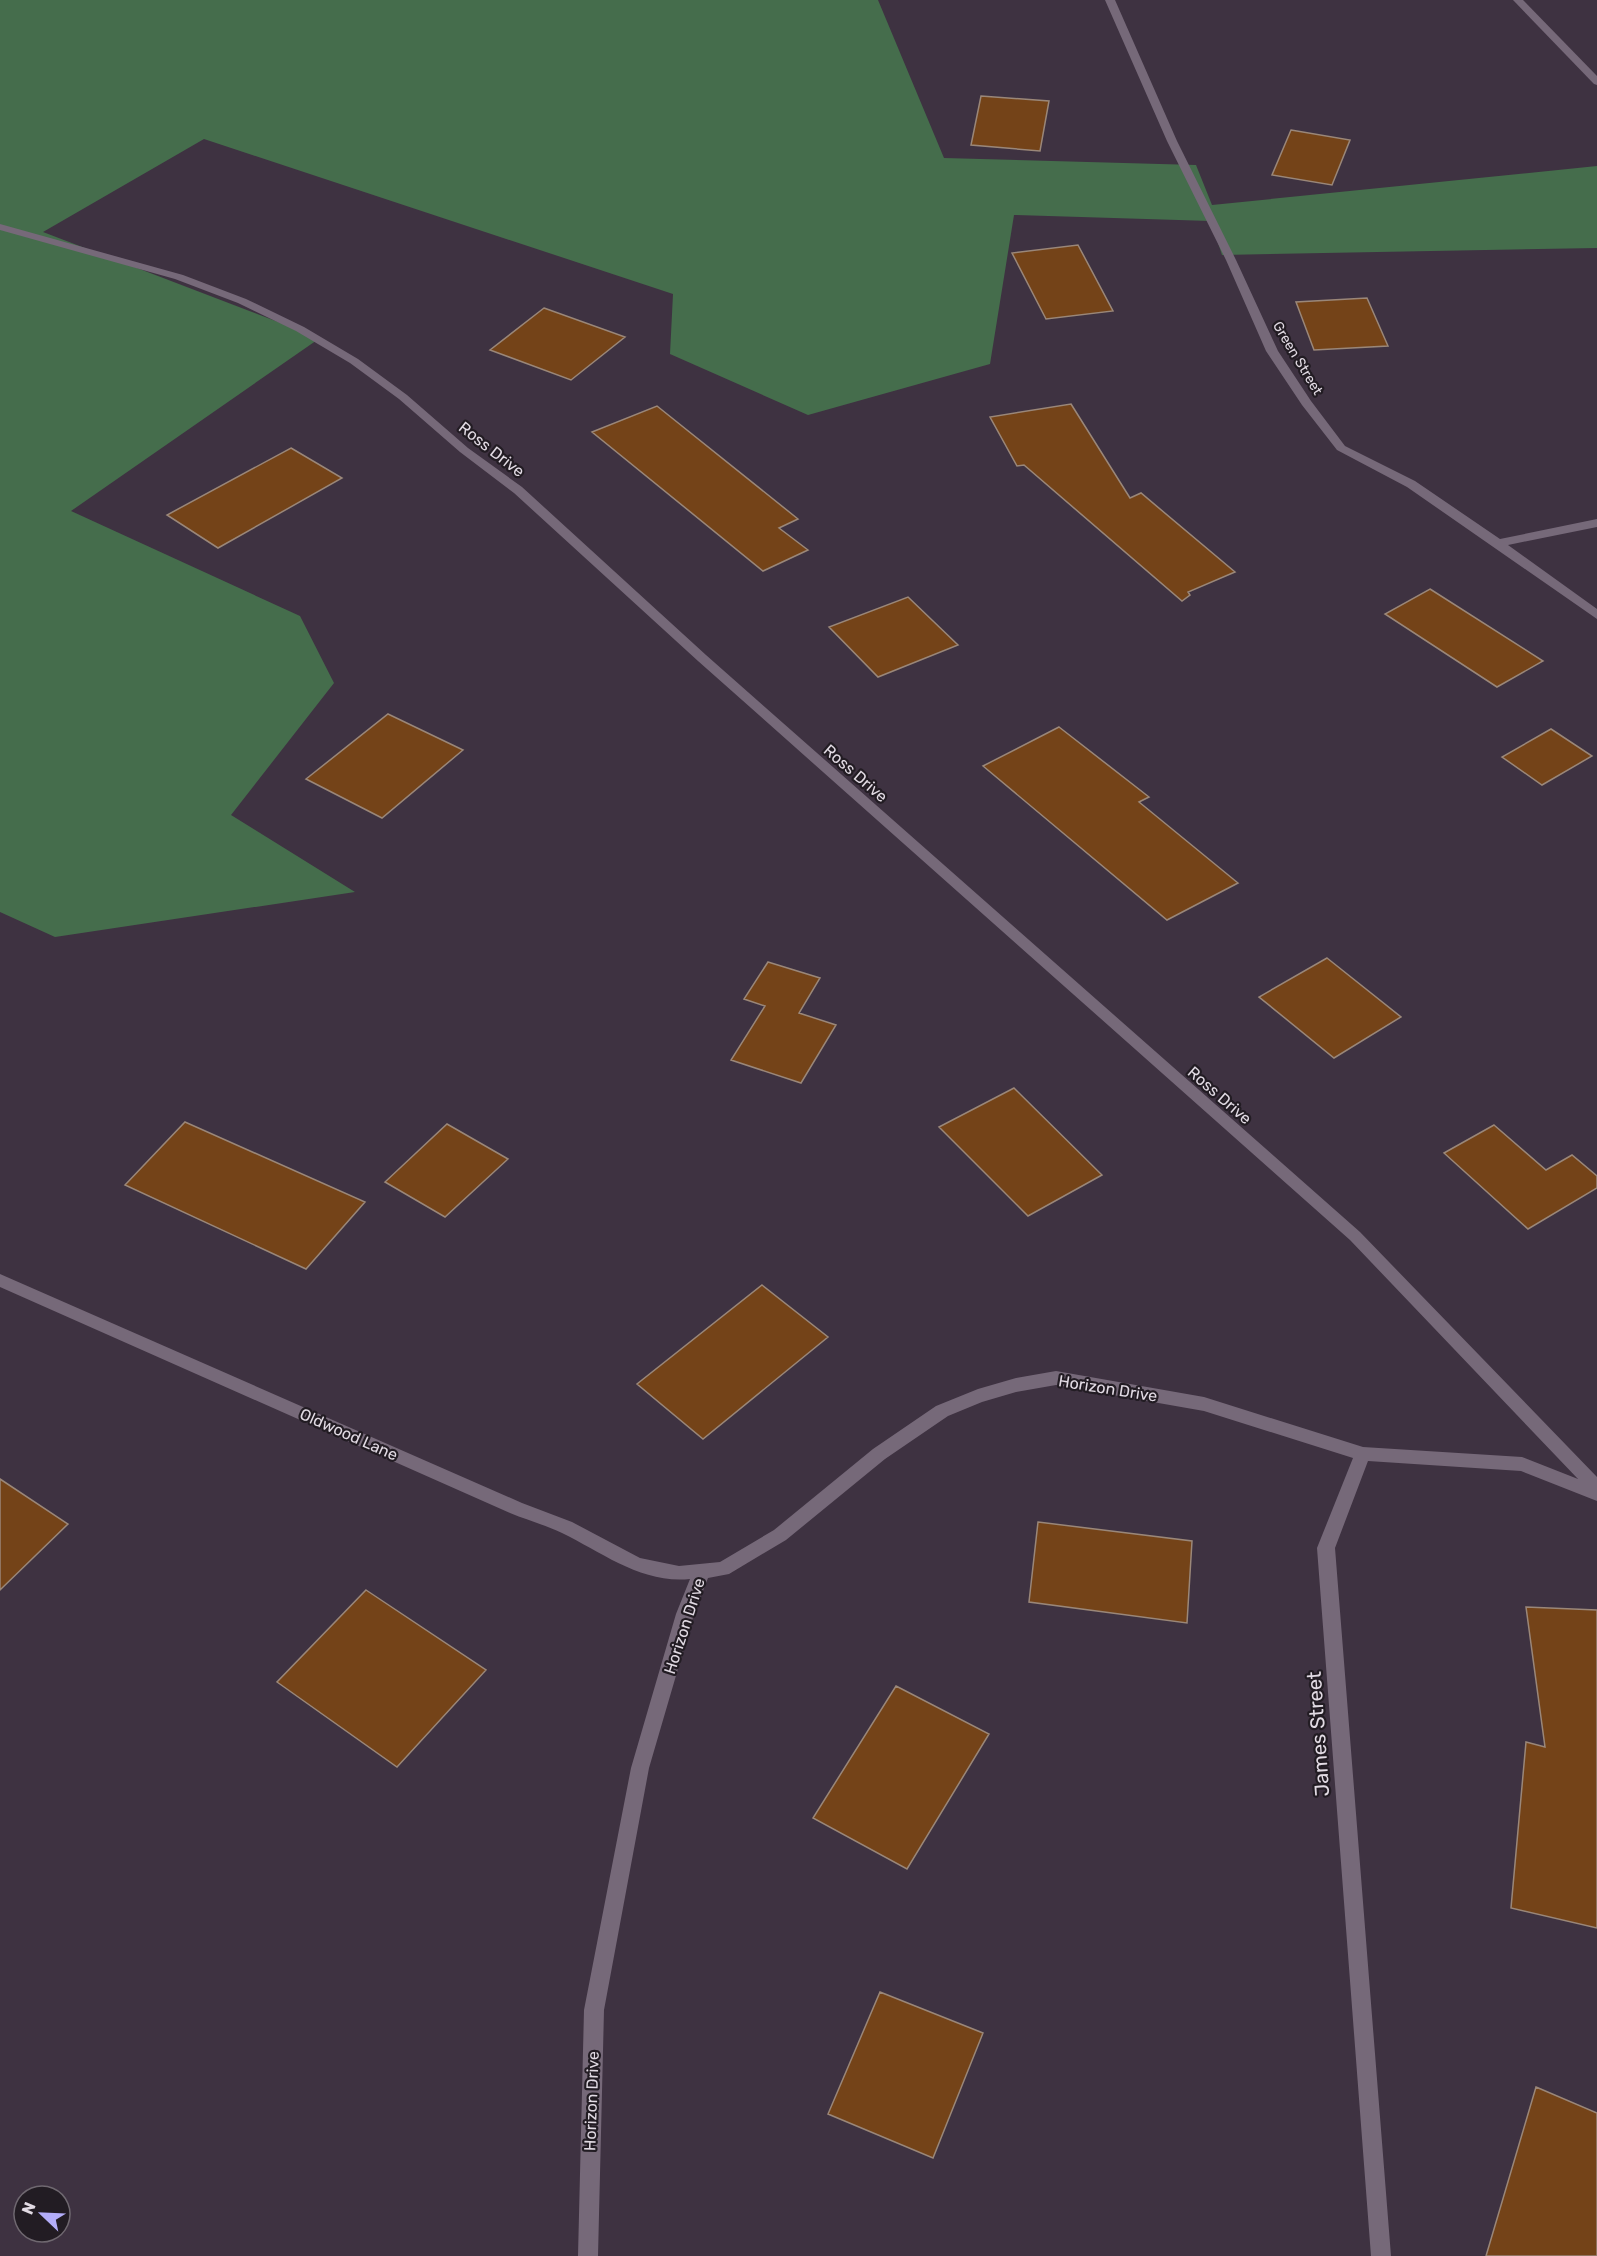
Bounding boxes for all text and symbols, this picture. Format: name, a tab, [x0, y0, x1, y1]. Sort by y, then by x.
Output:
street label: Green Street	[1269, 318, 1326, 399]
street label: Ross Drive	[455, 418, 528, 481]
street label: Ross Drive	[820, 741, 891, 806]
street label: Ross Drive	[1184, 1063, 1255, 1128]
street label: Horizon Drive	[1057, 1371, 1159, 1406]
street label: Oldwood Lane	[297, 1404, 401, 1465]
street label: Horizon Drive	[660, 1576, 709, 1677]
street label: James Street	[1302, 1670, 1334, 1797]
street label: Horizon Drive	[580, 2051, 603, 2151]
north arrow	[12, 2184, 72, 2244]
text: N	[18, 2199, 40, 2217]

